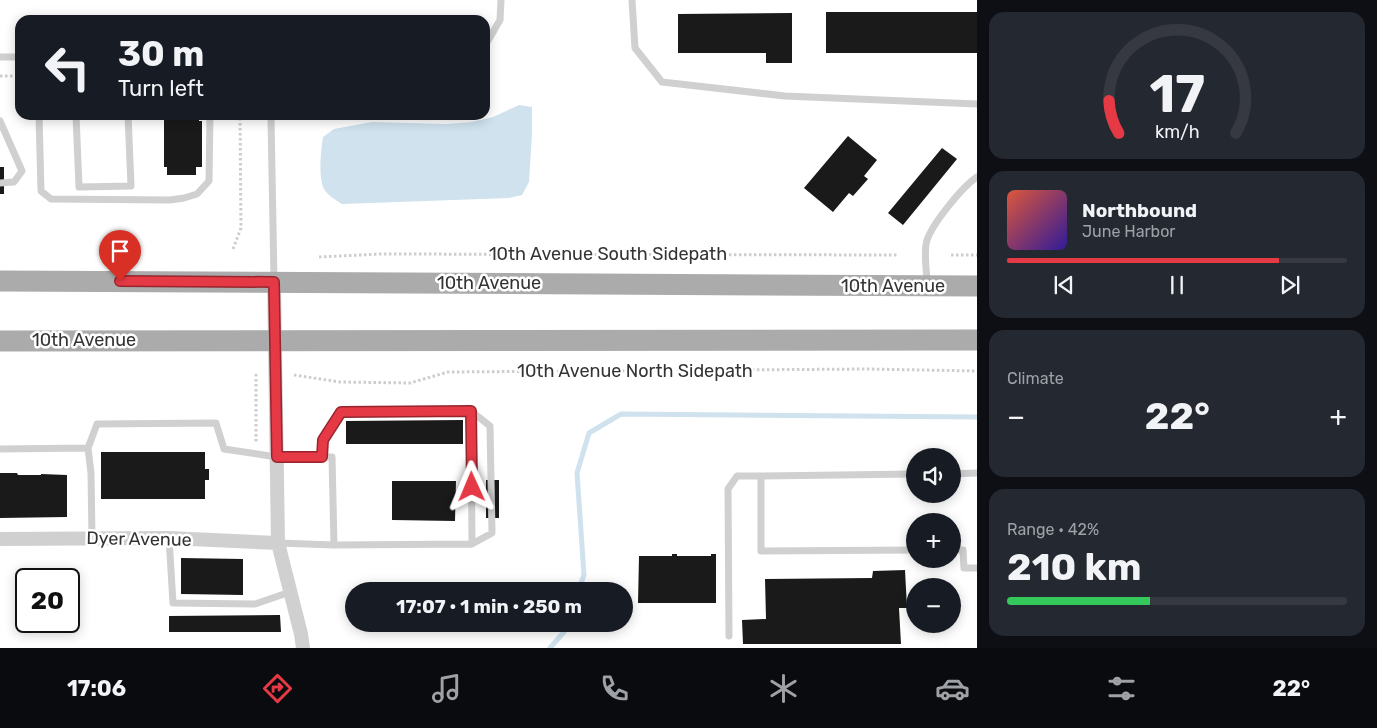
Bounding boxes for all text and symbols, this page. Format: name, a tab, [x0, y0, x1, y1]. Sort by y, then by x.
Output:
text: 30 m	[118, 33, 204, 75]
icon: left	[35, 35, 100, 100]
text: 17	[1149, 63, 1205, 125]
text: Turn left	[118, 75, 204, 102]
text: km/h	[1155, 121, 1199, 142]
text: Northbound	[1082, 199, 1197, 222]
text: June Harbor	[1082, 222, 1175, 241]
pin	[99, 230, 141, 281]
icon: arrive	[106, 237, 134, 265]
street label: 10th Avenue South Sidepath	[489, 243, 727, 265]
icon: previous	[1050, 271, 1078, 299]
icon: pause	[1163, 271, 1191, 299]
icon: next	[1276, 271, 1304, 299]
street label: 10th Avenue	[437, 272, 541, 294]
street label: 10th Avenue	[841, 275, 945, 297]
street label: 10th Avenue	[32, 329, 136, 351]
street label: 10th Avenue North Sidepath	[517, 360, 753, 382]
text: Climate	[1007, 369, 1064, 388]
text: 22°	[1145, 393, 1210, 439]
text: −	[1007, 400, 1025, 433]
text: +	[1330, 400, 1347, 433]
map controls	[906, 448, 961, 633]
button: sound	[906, 448, 961, 503]
position arrow	[445, 460, 497, 512]
button: +	[906, 513, 961, 568]
text: Range · 42%	[1007, 520, 1099, 539]
street label: Dyer Avenue	[86, 527, 192, 551]
text: 210 km	[1007, 544, 1142, 590]
speed limit sign: 20	[15, 568, 80, 633]
button: −	[906, 578, 961, 633]
text: 17:07 · 1 min · 250 m	[396, 595, 582, 618]
icon: directions	[260, 671, 295, 706]
icon: music	[429, 671, 464, 706]
icon: phone	[597, 671, 632, 706]
icon: climate	[766, 671, 801, 706]
icon: car	[935, 671, 970, 706]
icon: filters	[1104, 671, 1139, 706]
text: 17:06	[67, 675, 126, 702]
text: 22°	[1272, 675, 1310, 702]

